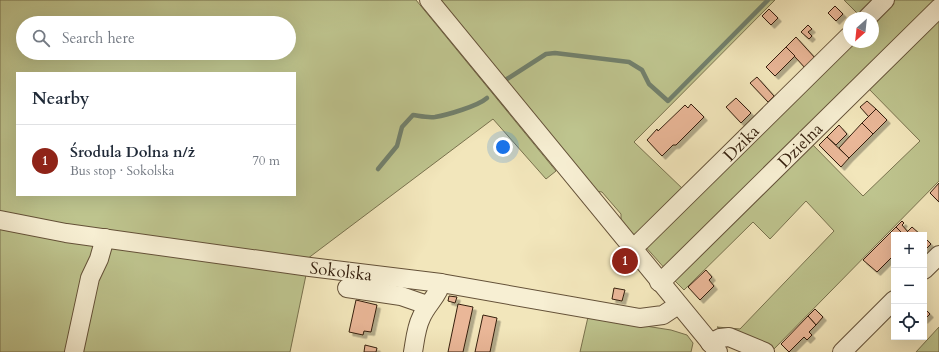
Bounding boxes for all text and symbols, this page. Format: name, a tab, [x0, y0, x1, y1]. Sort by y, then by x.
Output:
north arrow	[843, 12, 879, 48]
search box	[16, 16, 296, 60]
icon: search	[30, 27, 52, 49]
text: Search here	[62, 28, 135, 48]
text: Nearby	[32, 87, 89, 110]
street label: Dzielna	[773, 117, 828, 173]
street label: Dzika	[718, 120, 765, 167]
your location	[493, 137, 513, 157]
text: Środula Dolna n/ż	[70, 142, 195, 162]
text: 1	[42, 152, 48, 170]
text: 70 m	[252, 152, 280, 170]
text: Bus stop · Sokolska	[70, 162, 174, 180]
map controls	[891, 232, 927, 340]
button: +	[891, 232, 927, 268]
pin: 1	[612, 246, 638, 276]
street label: Sokolska	[309, 256, 374, 287]
button: −	[891, 268, 927, 304]
button: locate	[891, 304, 927, 340]

